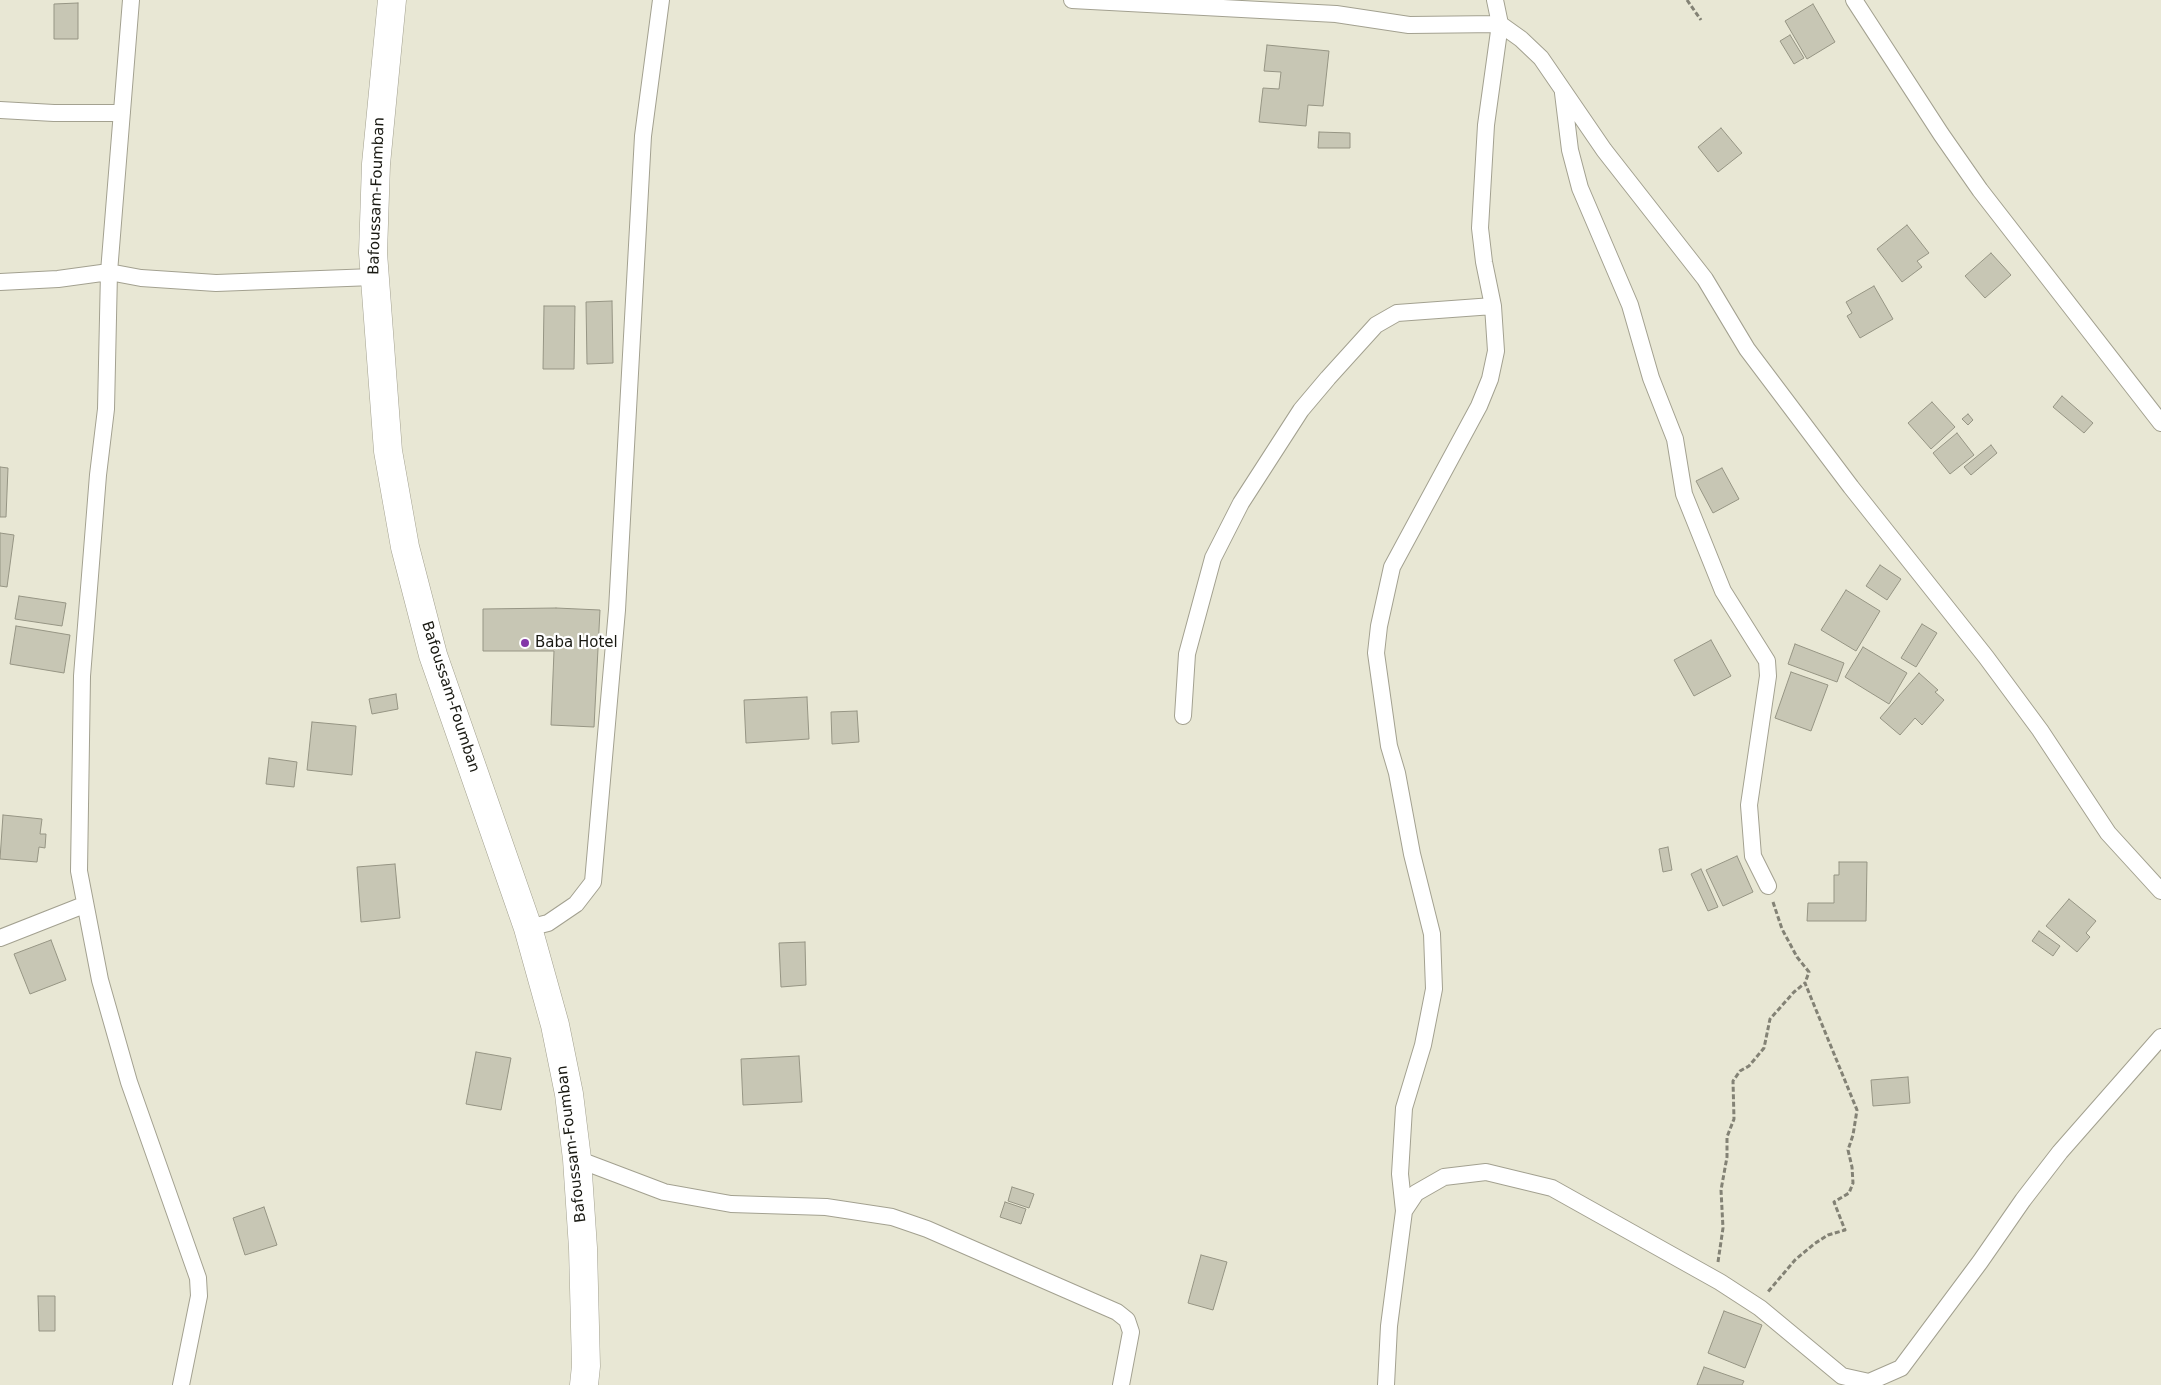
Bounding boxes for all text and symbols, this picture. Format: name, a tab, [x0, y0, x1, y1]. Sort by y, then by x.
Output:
street label: Bafoussam-Foumban	[365, 117, 389, 275]
street label: Bafoussam-Foumban	[417, 619, 483, 775]
place label: Baba Hotel	[535, 634, 618, 652]
marker: Baba Hotel	[519, 637, 531, 649]
street label: Bafoussam-Foumban	[553, 1065, 591, 1223]

